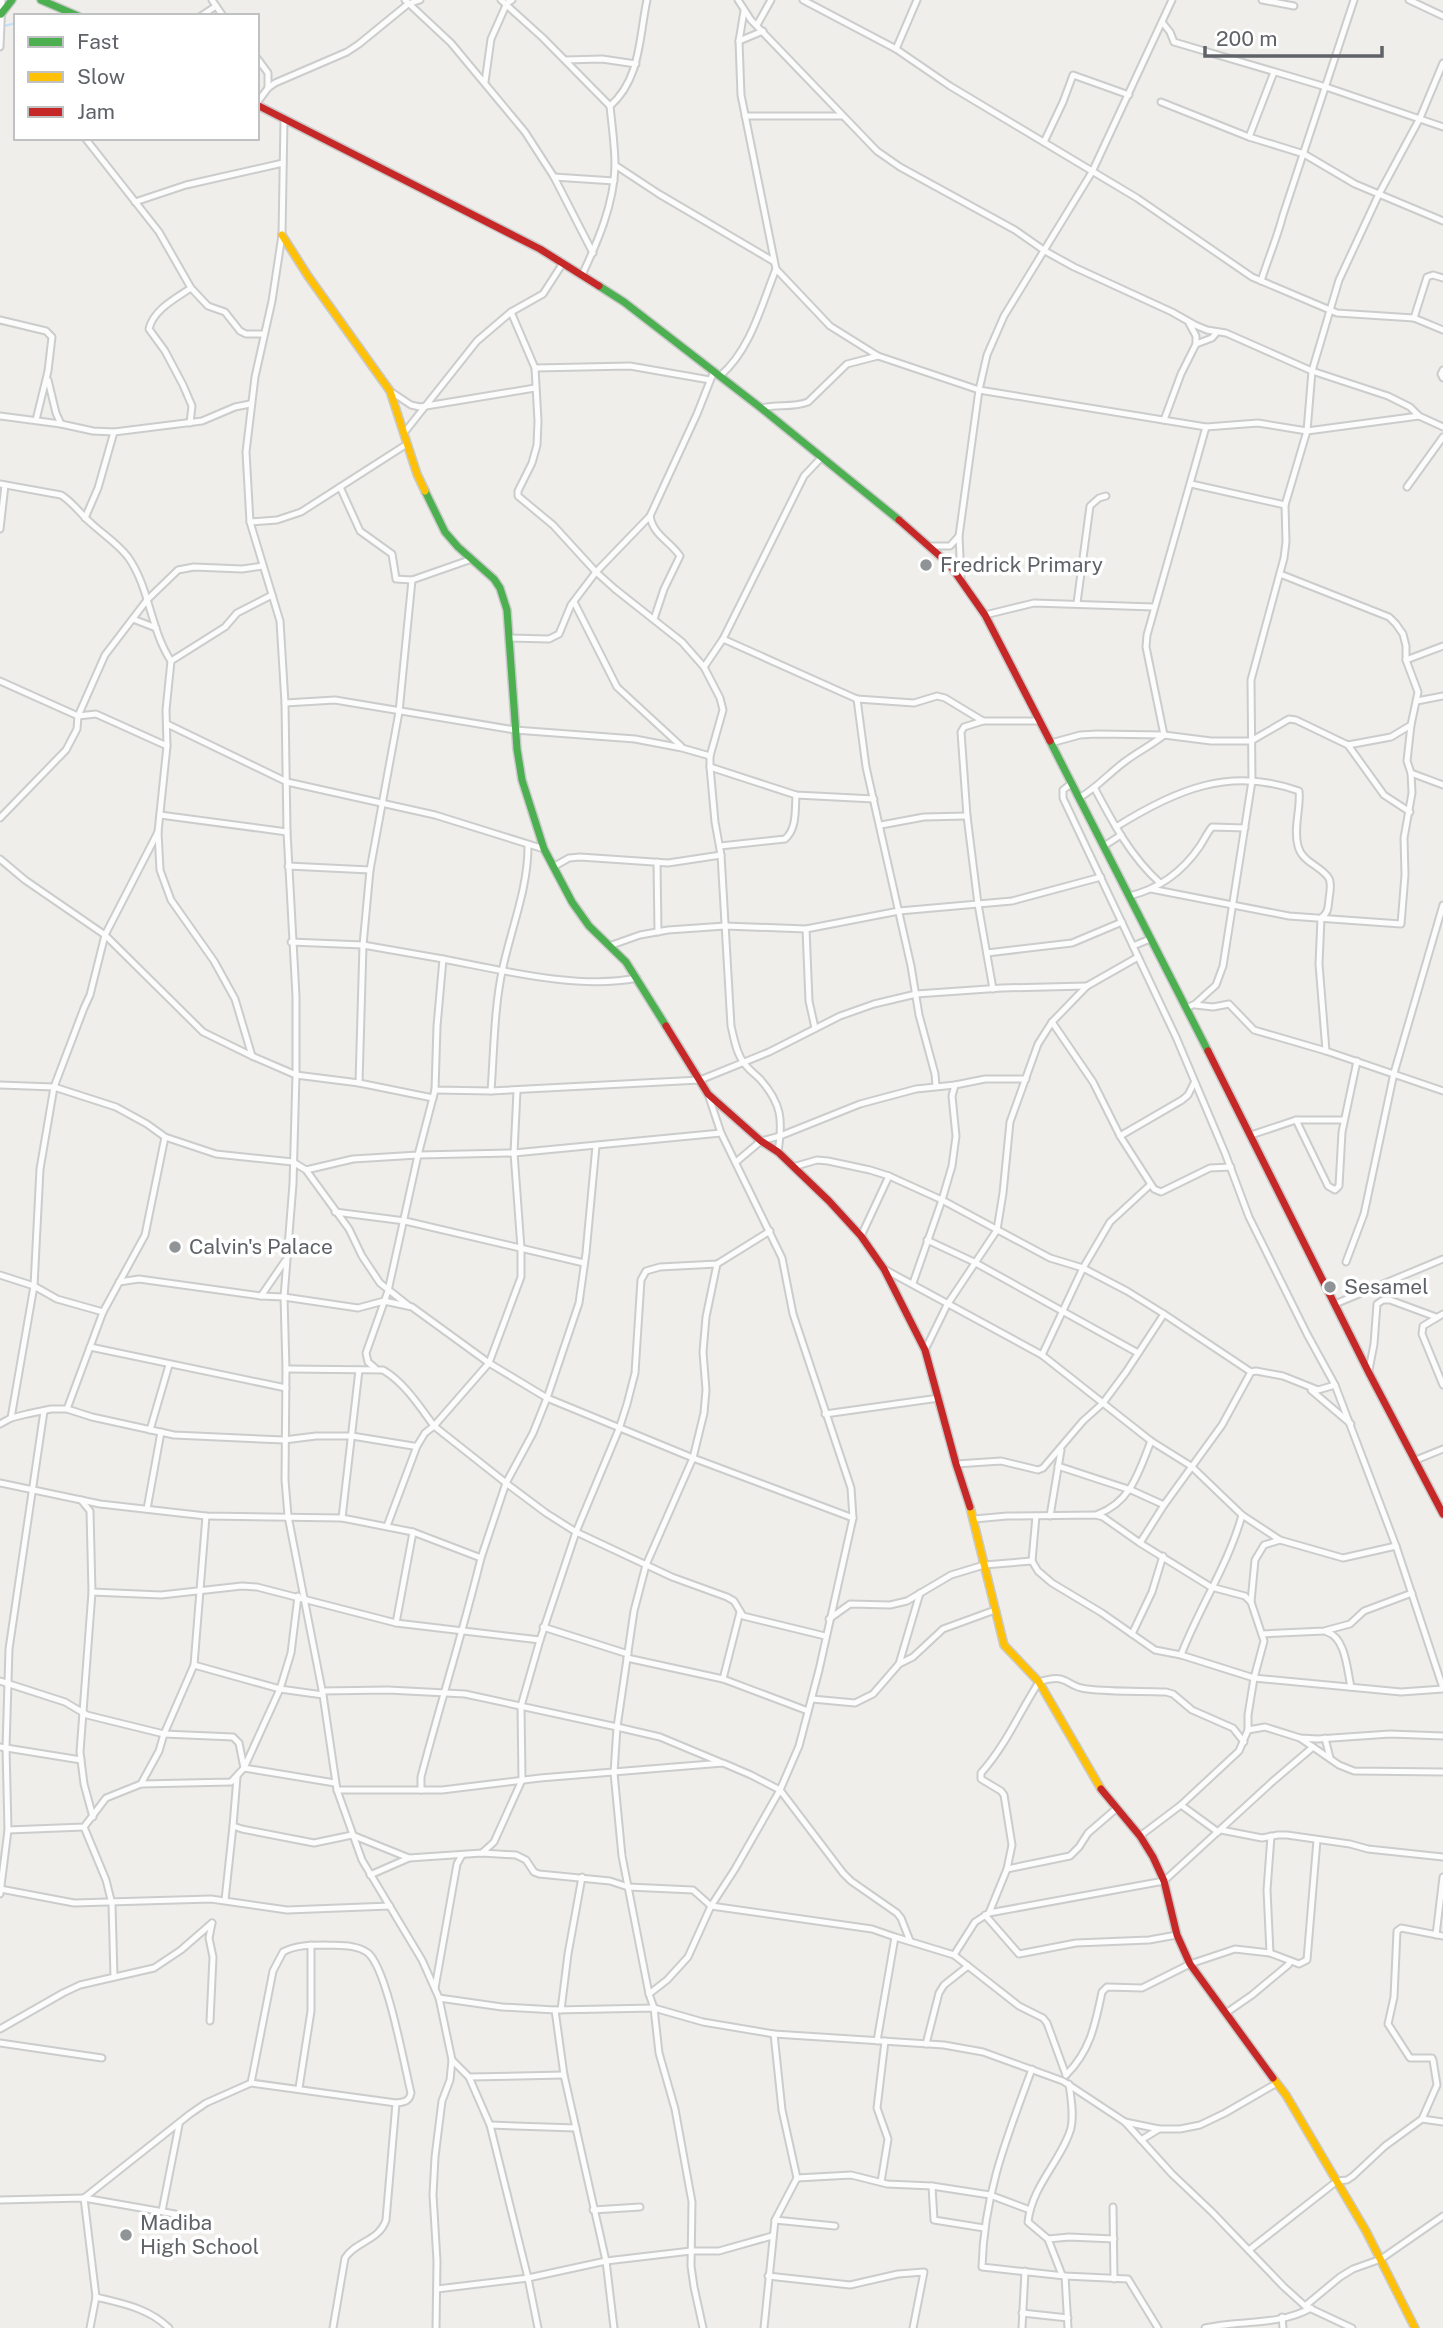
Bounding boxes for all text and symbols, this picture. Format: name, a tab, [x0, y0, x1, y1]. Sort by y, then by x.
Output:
legend	[14, 14, 259, 140]
scale bar	[1205, 14, 1382, 58]
text: 200 m	[1216, 26, 1277, 51]
text: Fast	[77, 29, 119, 54]
text: Slow	[77, 64, 125, 89]
text: Jam	[77, 99, 115, 124]
place label: Fredrick Primary	[940, 552, 1103, 577]
marker: Fredrick Primary	[918, 557, 934, 573]
place label: Calvin's Palace	[189, 1234, 333, 1259]
marker: Calvin's Palace	[167, 1239, 183, 1255]
place label: Sesamel	[1344, 1274, 1429, 1299]
marker: Sesamel	[1322, 1279, 1338, 1295]
place label: Madiba High School	[140, 2210, 259, 2259]
marker: Madiba High School	[118, 2227, 134, 2243]

